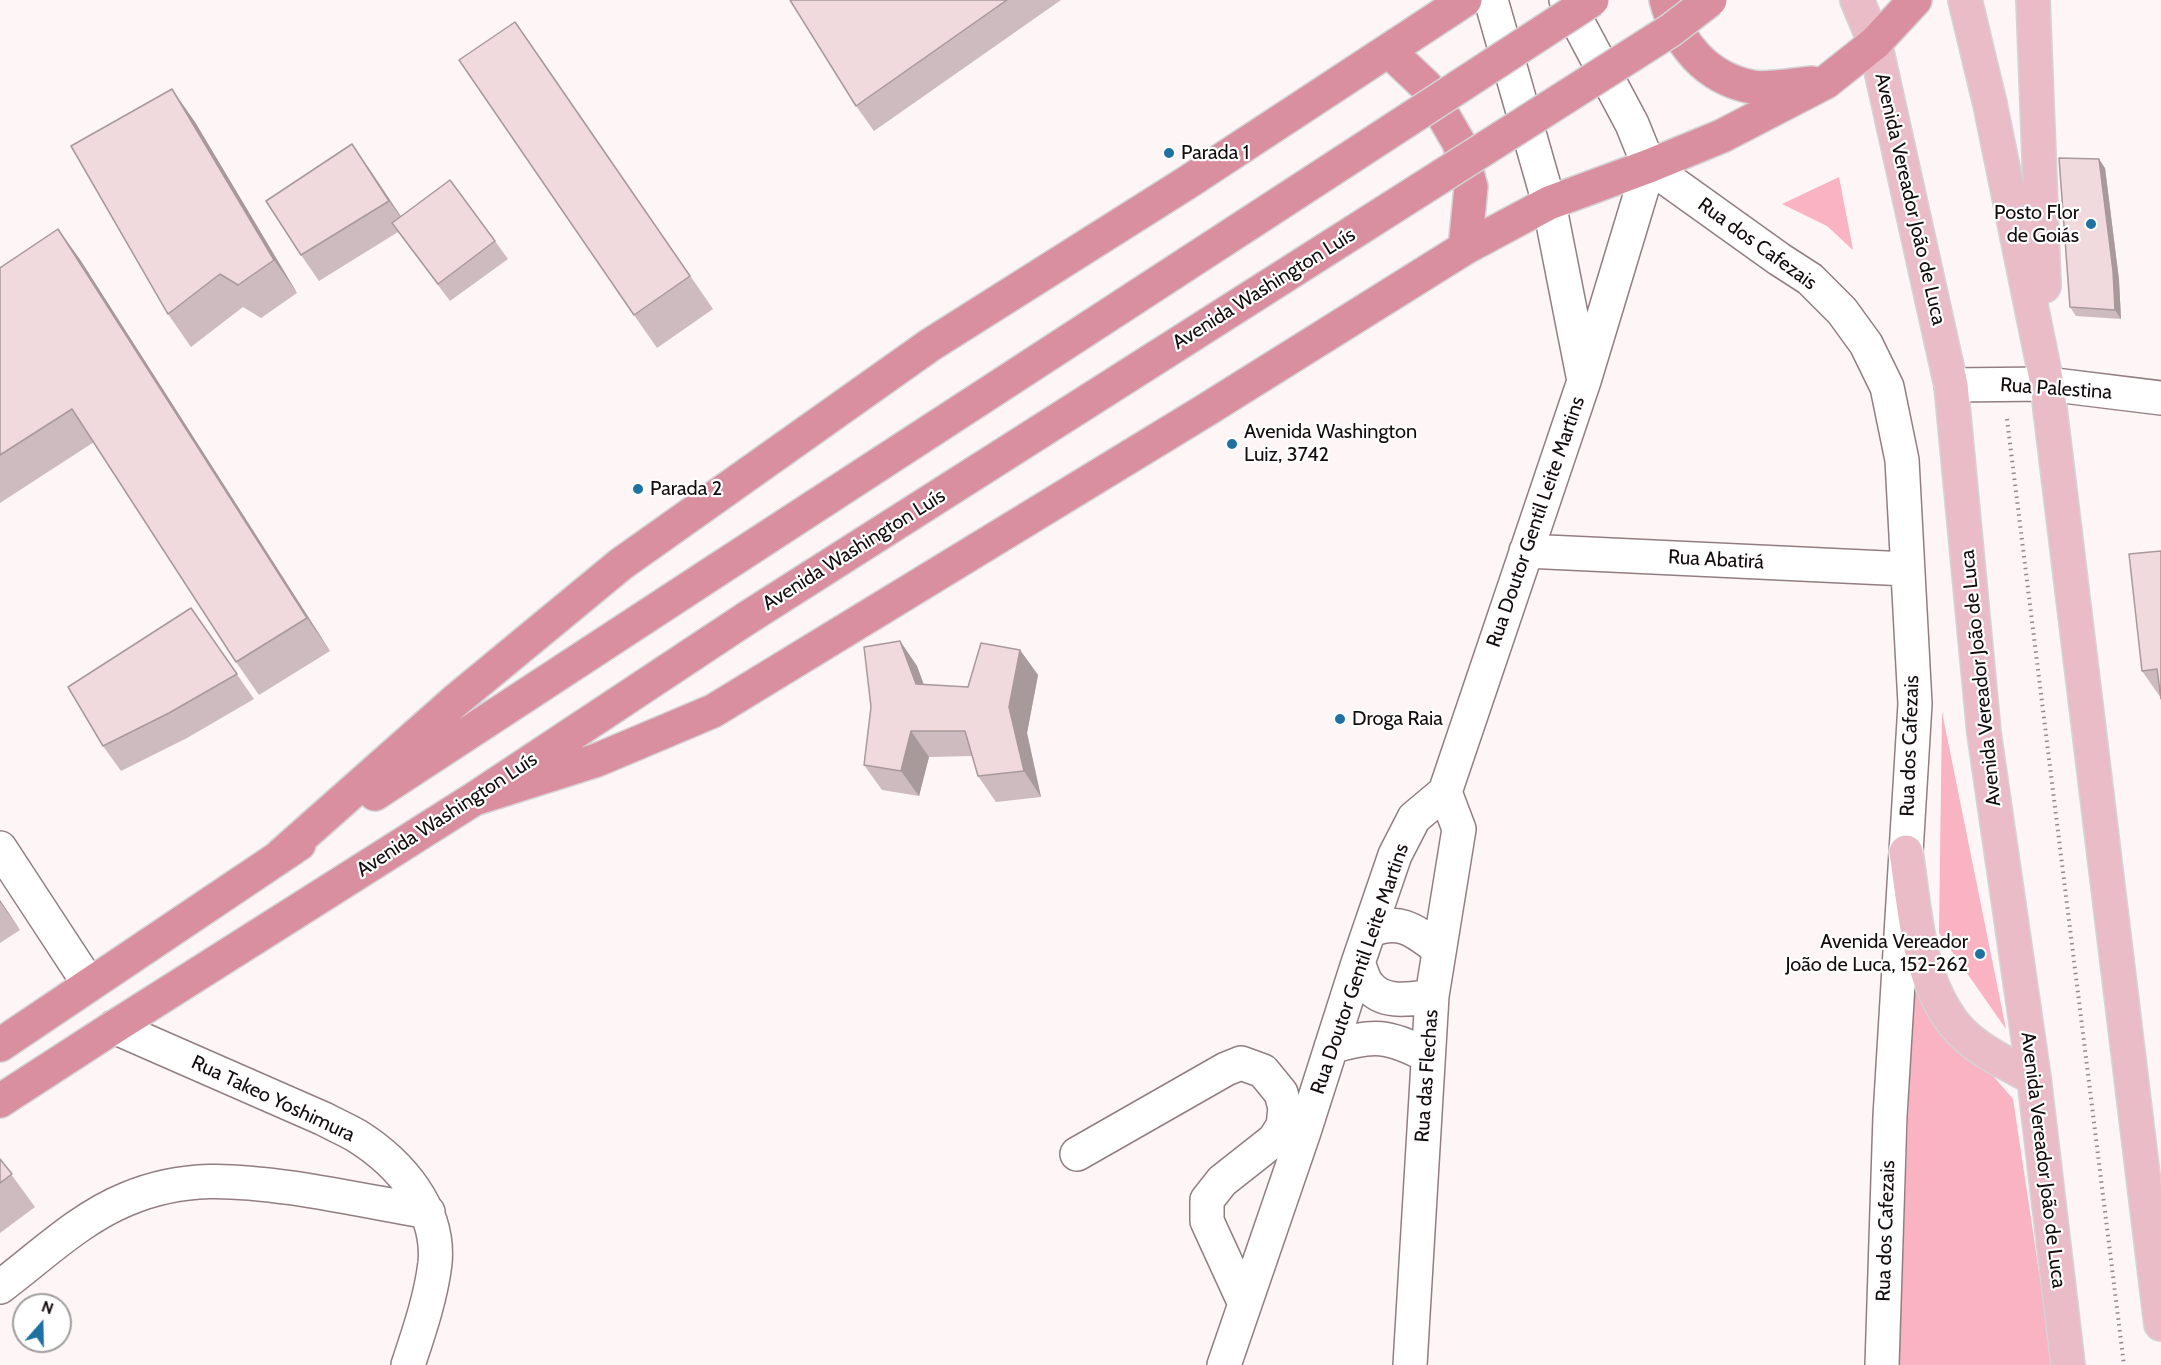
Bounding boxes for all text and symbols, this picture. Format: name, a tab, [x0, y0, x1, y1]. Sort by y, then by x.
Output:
street label: Avenida Vereador João de Luca	[1869, 71, 1951, 327]
place label: Parada 1	[1181, 141, 1249, 165]
marker: Parada 1	[1162, 146, 1176, 160]
street label: Rua dos Cafezais	[1693, 193, 1821, 295]
place label: Posto Flor de Goiás	[1994, 201, 2079, 248]
marker: Posto Flor de Goiás	[2084, 217, 2098, 231]
street label: Avenida Washington Luís	[1168, 223, 1360, 355]
street label: Rua Palestina	[1999, 373, 2113, 405]
street label: Rua Doutor Gentil Leite Martins	[1482, 393, 1590, 651]
place label: Avenida Washington Luiz, 3742	[1244, 420, 1417, 467]
marker: Avenida Washington Luiz, 3742	[1225, 437, 1239, 451]
place label: Parada 2	[650, 477, 722, 501]
marker: Parada 2	[631, 482, 645, 496]
street label: Avenida Washington Luís	[758, 484, 950, 616]
street label: Rua Abatirá	[1667, 546, 1765, 574]
street label: Avenida Vereador João de Luca	[1956, 548, 2006, 808]
street label: Rua dos Cafezais	[1896, 675, 1924, 817]
place label: Droga Raia	[1352, 707, 1443, 731]
marker: Droga Raia	[1333, 712, 1347, 726]
street label: Avenida Washington Luís	[352, 748, 542, 882]
street label: Rua Doutor Gentil Leite Martins	[1306, 840, 1414, 1098]
place label: Avenida Vereador João de Luca, 152-262	[1785, 930, 1968, 977]
marker: Avenida Vereador João de Luca, 152-262	[1973, 947, 1987, 961]
street label: Rua das Flechas	[1410, 1009, 1444, 1143]
street label: Avenida Vereador João de Luca	[2015, 1030, 2071, 1290]
street label: Rua Takeo Yoshimura	[187, 1051, 359, 1147]
street label: Rua dos Cafezais	[1872, 1160, 1900, 1302]
north arrow	[12, 1293, 72, 1353]
text: N	[39, 1297, 56, 1318]

